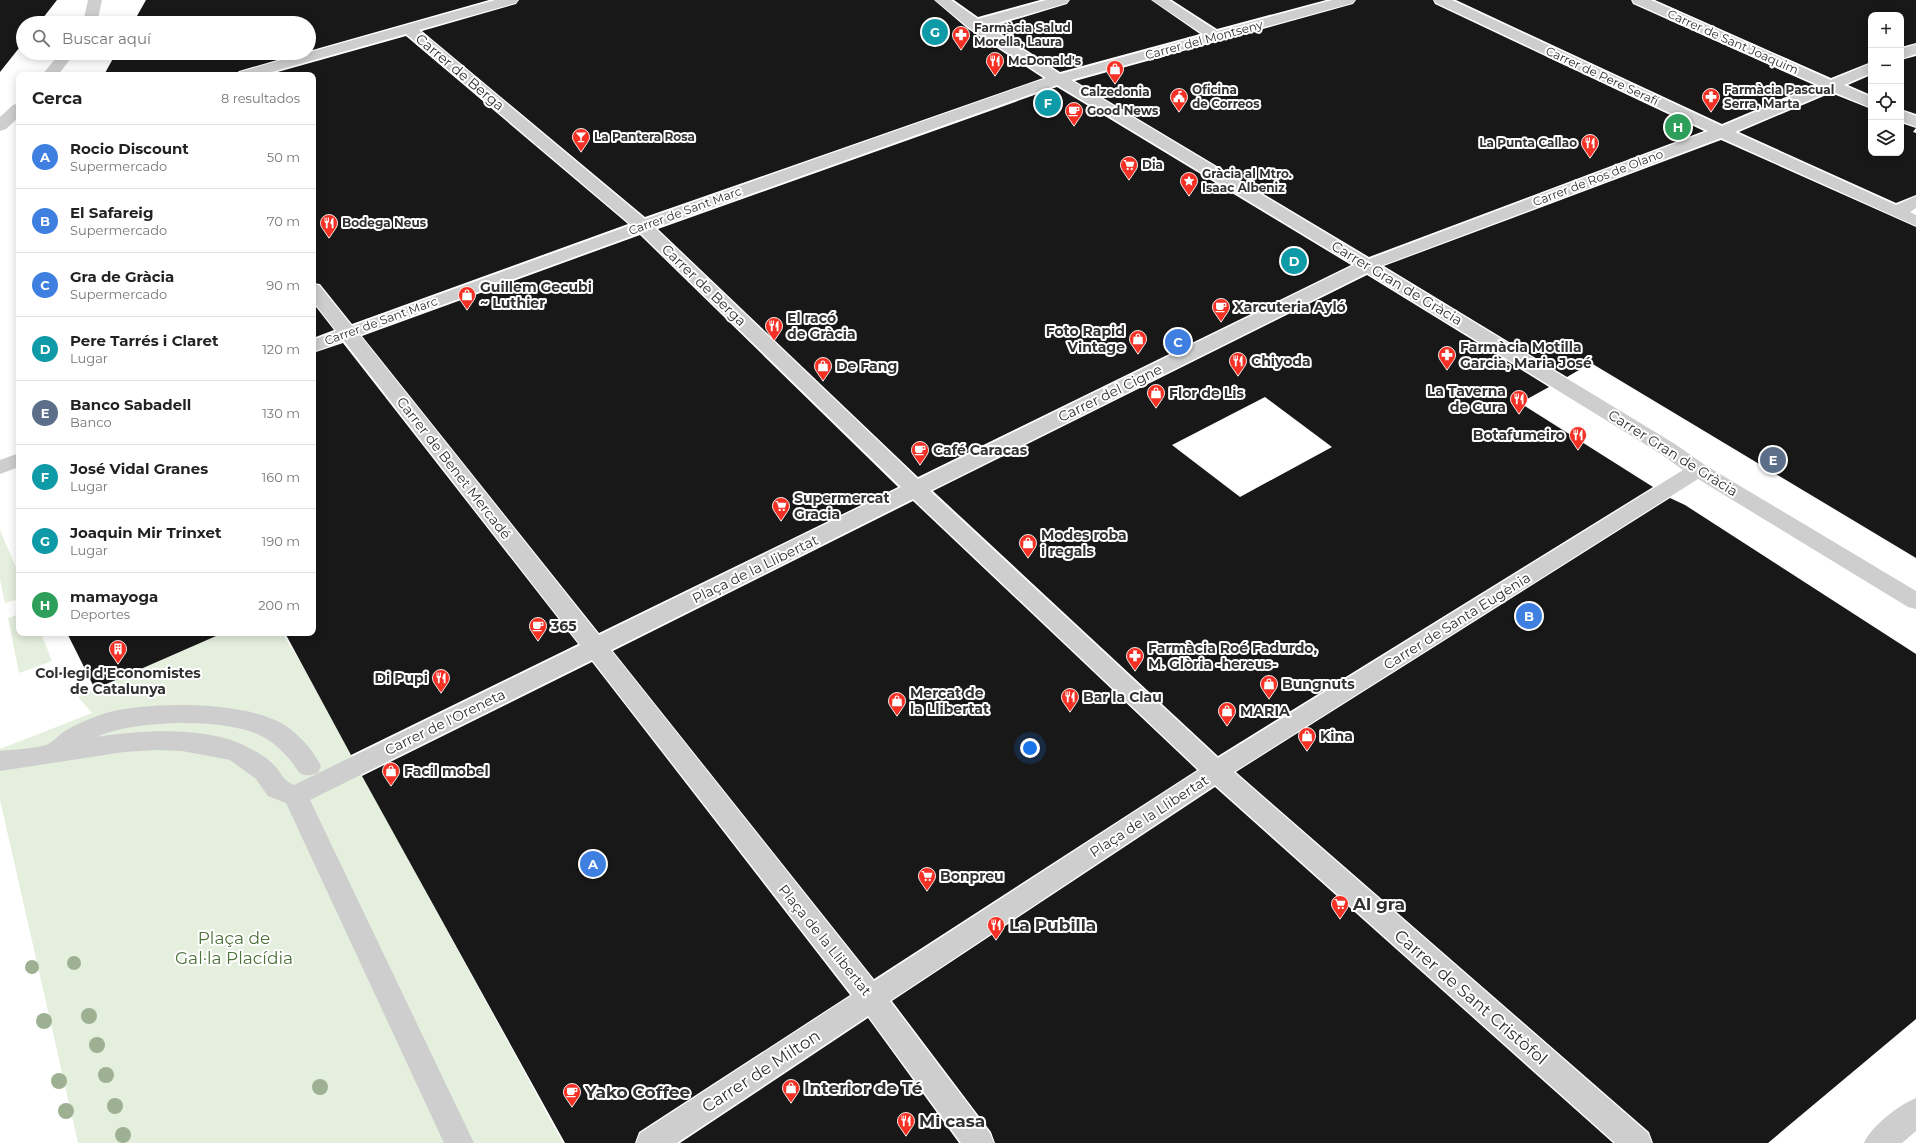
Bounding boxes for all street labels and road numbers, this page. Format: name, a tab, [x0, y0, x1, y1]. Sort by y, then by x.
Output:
street label: Carrer de Sant Joaquim	[1665, 6, 1801, 77]
street label: Carrer del Montseny	[1143, 16, 1265, 62]
street label: Carrer de Berga	[412, 30, 508, 114]
street label: Carrer de Pere Serafí	[1543, 43, 1662, 109]
street label: Carrer de Ros de Olano	[1531, 146, 1665, 209]
street label: Carrer de Sant Marc	[626, 183, 744, 238]
street label: Carrer Gran de Gràcia	[1328, 237, 1466, 329]
street label: Carrer de Berga	[658, 240, 750, 330]
street label: Carrer de Sant Marc	[322, 293, 440, 348]
street label: Carrer del Cigne	[1055, 360, 1165, 426]
street label: Carrer de Benet Mercadé	[393, 393, 515, 543]
street label: Carrer Gran de Gràcia	[1605, 406, 1741, 500]
street label: Plaça de la Llibertat	[689, 531, 821, 607]
street label: Carrer de Santa Eugènia	[1380, 568, 1534, 674]
street label: Carrer de l'Oreneta	[382, 685, 508, 759]
street label: Plaça de la Llibertat	[1086, 771, 1212, 861]
street label: Plaça de la Llibertat	[775, 881, 876, 1000]
street label: Carrer de Sant Cristòfol	[1390, 925, 1552, 1069]
street label: Carrer de Milton	[698, 1025, 824, 1117]

